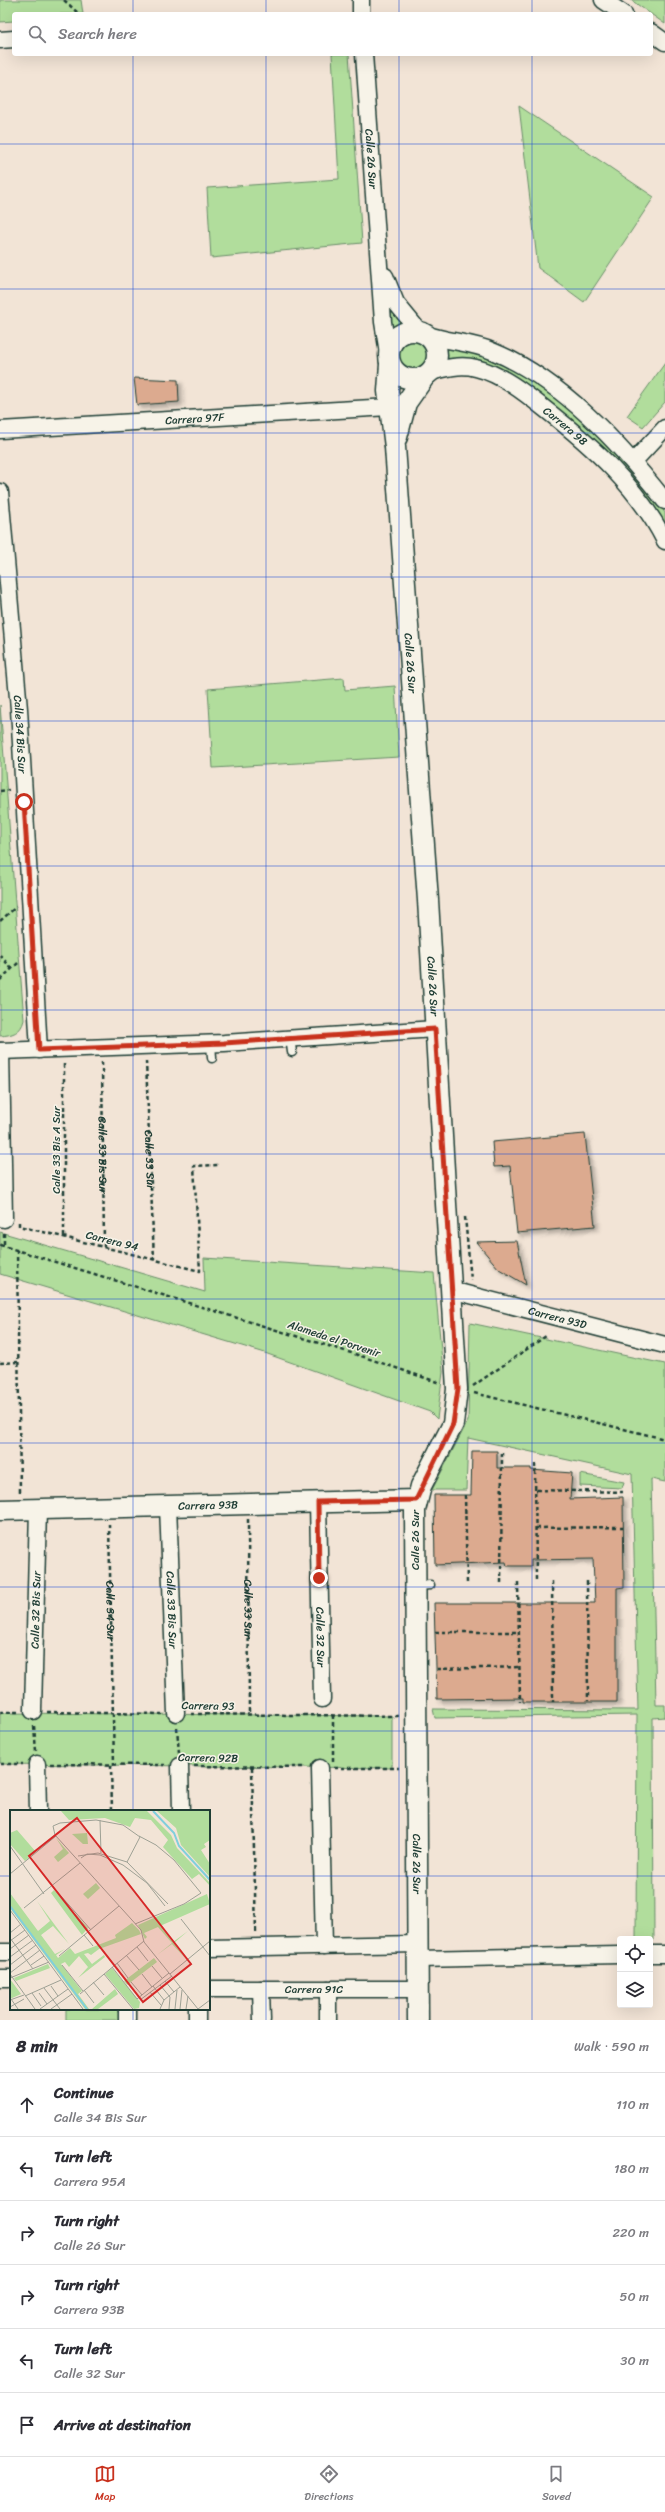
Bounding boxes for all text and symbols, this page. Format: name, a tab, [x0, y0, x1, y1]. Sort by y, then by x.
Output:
search box	[12, 12, 653, 56]
text: Search here	[58, 21, 137, 47]
icon: search	[26, 23, 48, 45]
street label: Calle 26 Sur	[360, 128, 383, 191]
street label: Carrera 98	[539, 401, 592, 450]
street label: Carrera 97F	[165, 407, 226, 430]
street label: Calle 26 Sur	[399, 632, 422, 695]
street label: Calle 34 Bis Sur	[8, 694, 32, 775]
route start	[15, 793, 33, 811]
street label: Calle 26 Sur	[422, 956, 444, 1018]
street label: Calle 33 Bis A Sur	[47, 1105, 66, 1194]
street label: Calle 33 Bis Sur	[93, 1116, 113, 1195]
street label: Calle 33 Sur	[139, 1130, 161, 1192]
street label: Carrera 94	[84, 1225, 140, 1257]
street label: Carrera 93D	[526, 1301, 589, 1334]
street label: Alameda el Porvenir	[284, 1315, 384, 1363]
street label: Carrera 93B	[178, 1495, 238, 1515]
street label: Calle 26 Sur	[406, 1509, 425, 1570]
street label: Calle 32 Bis Sur	[25, 1569, 46, 1649]
route end	[310, 1569, 328, 1587]
street label: Calle 33 Bis Sur	[161, 1571, 183, 1650]
street label: Calle 33 Sur	[239, 1579, 258, 1640]
street label: Calle 34 Sur	[101, 1581, 121, 1643]
street label: Calle 32 Sur	[311, 1607, 331, 1669]
street label: Carrera 93	[181, 1696, 235, 1716]
street label: Carrera 92B	[178, 1748, 238, 1768]
inset map	[10, 1810, 210, 2010]
street label: Calle 26 Sur	[407, 1834, 427, 1895]
map controls	[617, 1936, 653, 2008]
button: locate	[617, 1936, 653, 1972]
button: layers	[617, 1972, 653, 2008]
street label: Carrera 91C	[285, 1980, 343, 1999]
text: 8 min	[16, 2031, 58, 2061]
text: Walk · 590 m	[574, 2035, 649, 2058]
text: Continue	[54, 2080, 114, 2106]
text: 110 m	[616, 2093, 649, 2116]
icon: ahead	[16, 2094, 38, 2116]
text: Calle 34 Bis Sur	[54, 2106, 146, 2129]
text: Turn left	[54, 2144, 112, 2170]
text: 180 m	[614, 2157, 649, 2180]
icon: left	[16, 2158, 38, 2180]
text: Carrera 95A	[54, 2170, 126, 2193]
text: Turn right	[54, 2208, 119, 2234]
text: 220 m	[612, 2221, 649, 2244]
icon: right	[16, 2222, 38, 2244]
text: Calle 26 Sur	[54, 2234, 125, 2257]
text: Turn right	[54, 2272, 119, 2298]
text: 50 m	[619, 2285, 649, 2308]
icon: right	[16, 2286, 38, 2308]
text: Carrera 93B	[54, 2298, 125, 2321]
text: Turn left	[54, 2336, 112, 2362]
text: 30 m	[620, 2349, 649, 2372]
icon: left	[16, 2350, 38, 2372]
text: Calle 32 Sur	[54, 2362, 125, 2385]
text: Arrive at destination	[54, 2412, 191, 2438]
icon: arrive	[16, 2414, 38, 2436]
tab: Map	[94, 2463, 116, 2506]
tab: Directions	[304, 2463, 354, 2506]
tab: Saved	[542, 2463, 571, 2506]

